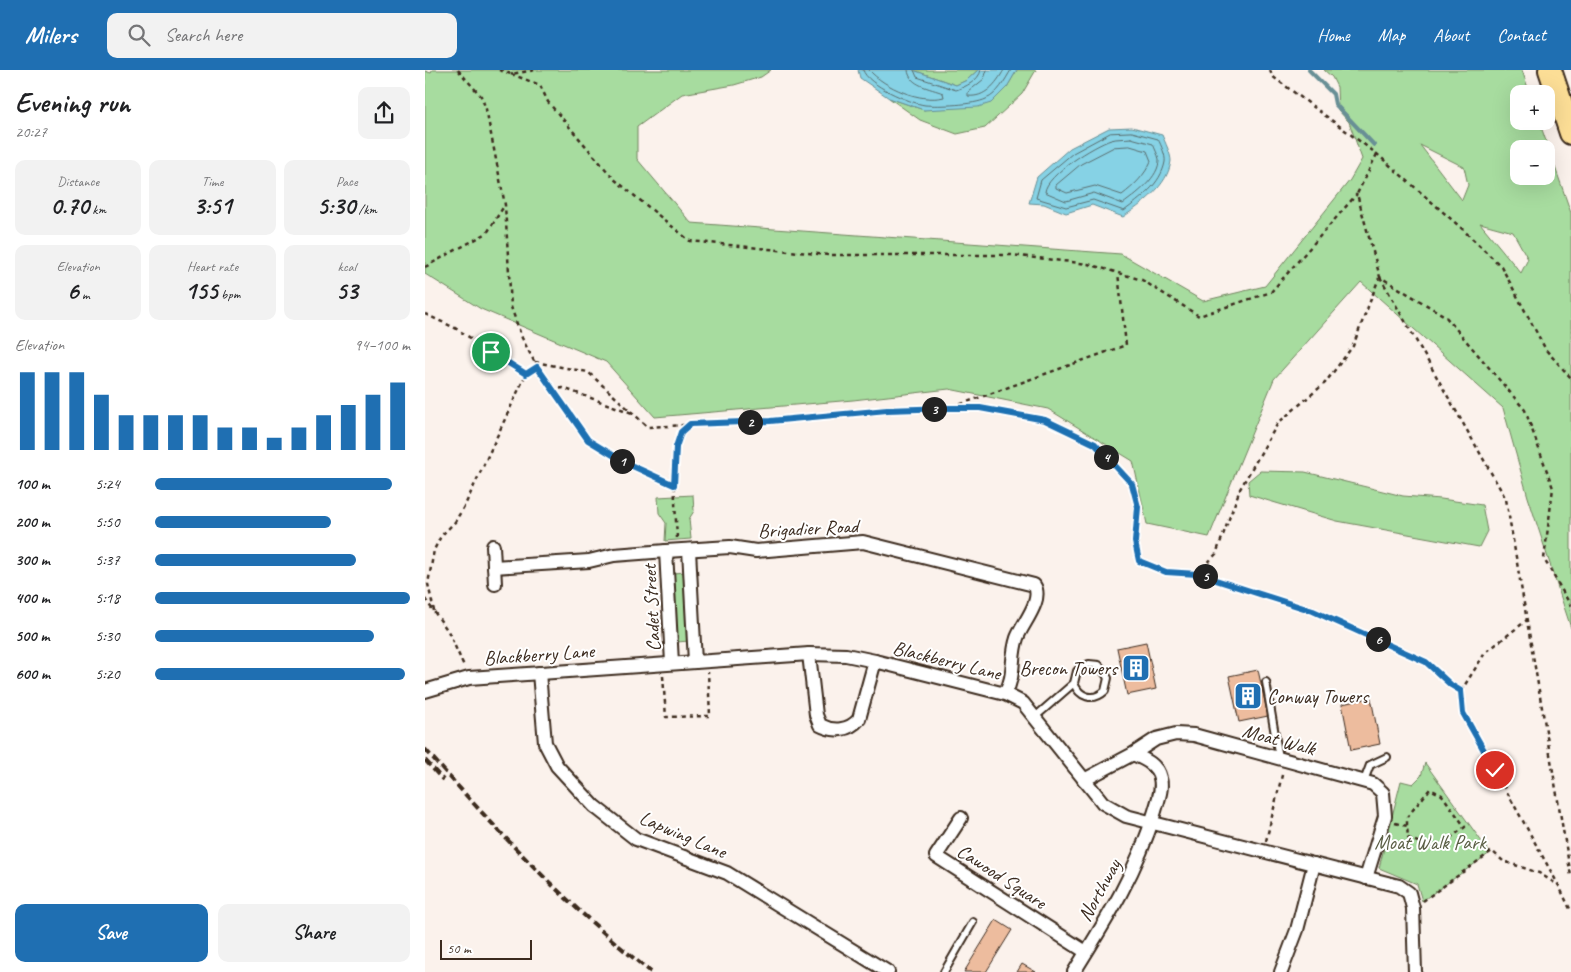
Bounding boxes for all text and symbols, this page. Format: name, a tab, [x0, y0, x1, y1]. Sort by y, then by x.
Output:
search box	[107, 13, 457, 58]
text: Milers	[25, 20, 77, 50]
icon: search	[125, 21, 153, 49]
text: Search here	[165, 23, 242, 47]
text: Home	[1317, 24, 1350, 46]
text: Map	[1378, 24, 1405, 46]
text: About	[1433, 24, 1469, 46]
text: Contact	[1497, 24, 1546, 46]
text: Evening run	[15, 85, 130, 120]
map controls	[1510, 85, 1555, 185]
button: +	[1510, 85, 1555, 130]
button: share	[358, 87, 410, 139]
text: 20:27	[15, 122, 47, 142]
button: −	[1510, 140, 1555, 185]
text: Distance	[57, 173, 99, 190]
text: Time	[202, 173, 223, 190]
text: Pace	[336, 173, 358, 190]
text: 0.70	[50, 190, 89, 222]
text: 3:51	[193, 190, 232, 222]
text: 5:30	[317, 190, 355, 222]
text: km	[89, 201, 106, 218]
text: /km	[355, 201, 377, 218]
text: Elevation	[57, 258, 100, 275]
text: Heart rate	[187, 258, 238, 275]
text: kcal	[338, 258, 356, 275]
text: 6	[67, 275, 78, 307]
text: 155	[185, 275, 218, 307]
text: 53	[336, 275, 358, 307]
text: m	[78, 286, 90, 303]
text: bpm	[218, 286, 240, 303]
pin	[470, 331, 512, 373]
text: Elevation	[15, 335, 64, 355]
text: 94–100 m	[354, 335, 410, 355]
icon: arrive	[477, 338, 505, 366]
pin: 3	[921, 396, 947, 422]
text: 3	[931, 401, 938, 418]
pin: 2	[737, 410, 763, 434]
text: 2	[747, 414, 754, 431]
pin: 4	[1093, 444, 1119, 470]
pin: 1	[609, 448, 635, 474]
text: 4	[1103, 449, 1110, 466]
text: 1	[619, 453, 626, 470]
text: 100 m	[15, 474, 50, 494]
text: 5:24	[95, 474, 120, 494]
text: 200 m	[15, 512, 50, 532]
text: 5:50	[95, 512, 120, 532]
street label: Brigadier Road	[757, 513, 862, 544]
text: 300 m	[15, 550, 50, 570]
text: 5:37	[95, 550, 120, 570]
street label: Cadet Street	[637, 561, 666, 652]
pin: 5	[1193, 564, 1217, 588]
text: 5	[1202, 568, 1209, 585]
text: 400 m	[15, 588, 50, 608]
text: 5:18	[95, 588, 120, 608]
text: 500 m	[15, 626, 49, 646]
text: 5:30	[95, 626, 120, 646]
pin: 6	[1365, 626, 1391, 652]
text: 6	[1375, 631, 1382, 648]
street label: Blackberry Lane	[890, 635, 1005, 686]
street label: Blackberry Lane	[483, 638, 597, 671]
building icon: Brecon Towers	[1121, 653, 1151, 683]
place label: Brecon Towers	[1020, 656, 1119, 681]
text: 600 m	[15, 664, 50, 684]
text: 5:20	[95, 664, 120, 684]
building icon: Conway Towers	[1233, 681, 1263, 711]
place label: Conway Towers	[1267, 684, 1370, 709]
street label: Moat Walk	[1240, 718, 1320, 762]
pin	[1474, 749, 1516, 791]
icon: check	[1481, 756, 1509, 784]
street label: Lapwing Lane	[636, 805, 731, 865]
park label: Moat Walk Park	[1374, 830, 1487, 855]
street label: Cawood Square	[952, 838, 1052, 915]
street label: Northway	[1072, 854, 1127, 926]
button: Save	[15, 904, 208, 962]
button: Share	[218, 904, 410, 962]
scale bar	[440, 937, 533, 960]
text: 50 m	[447, 940, 471, 957]

